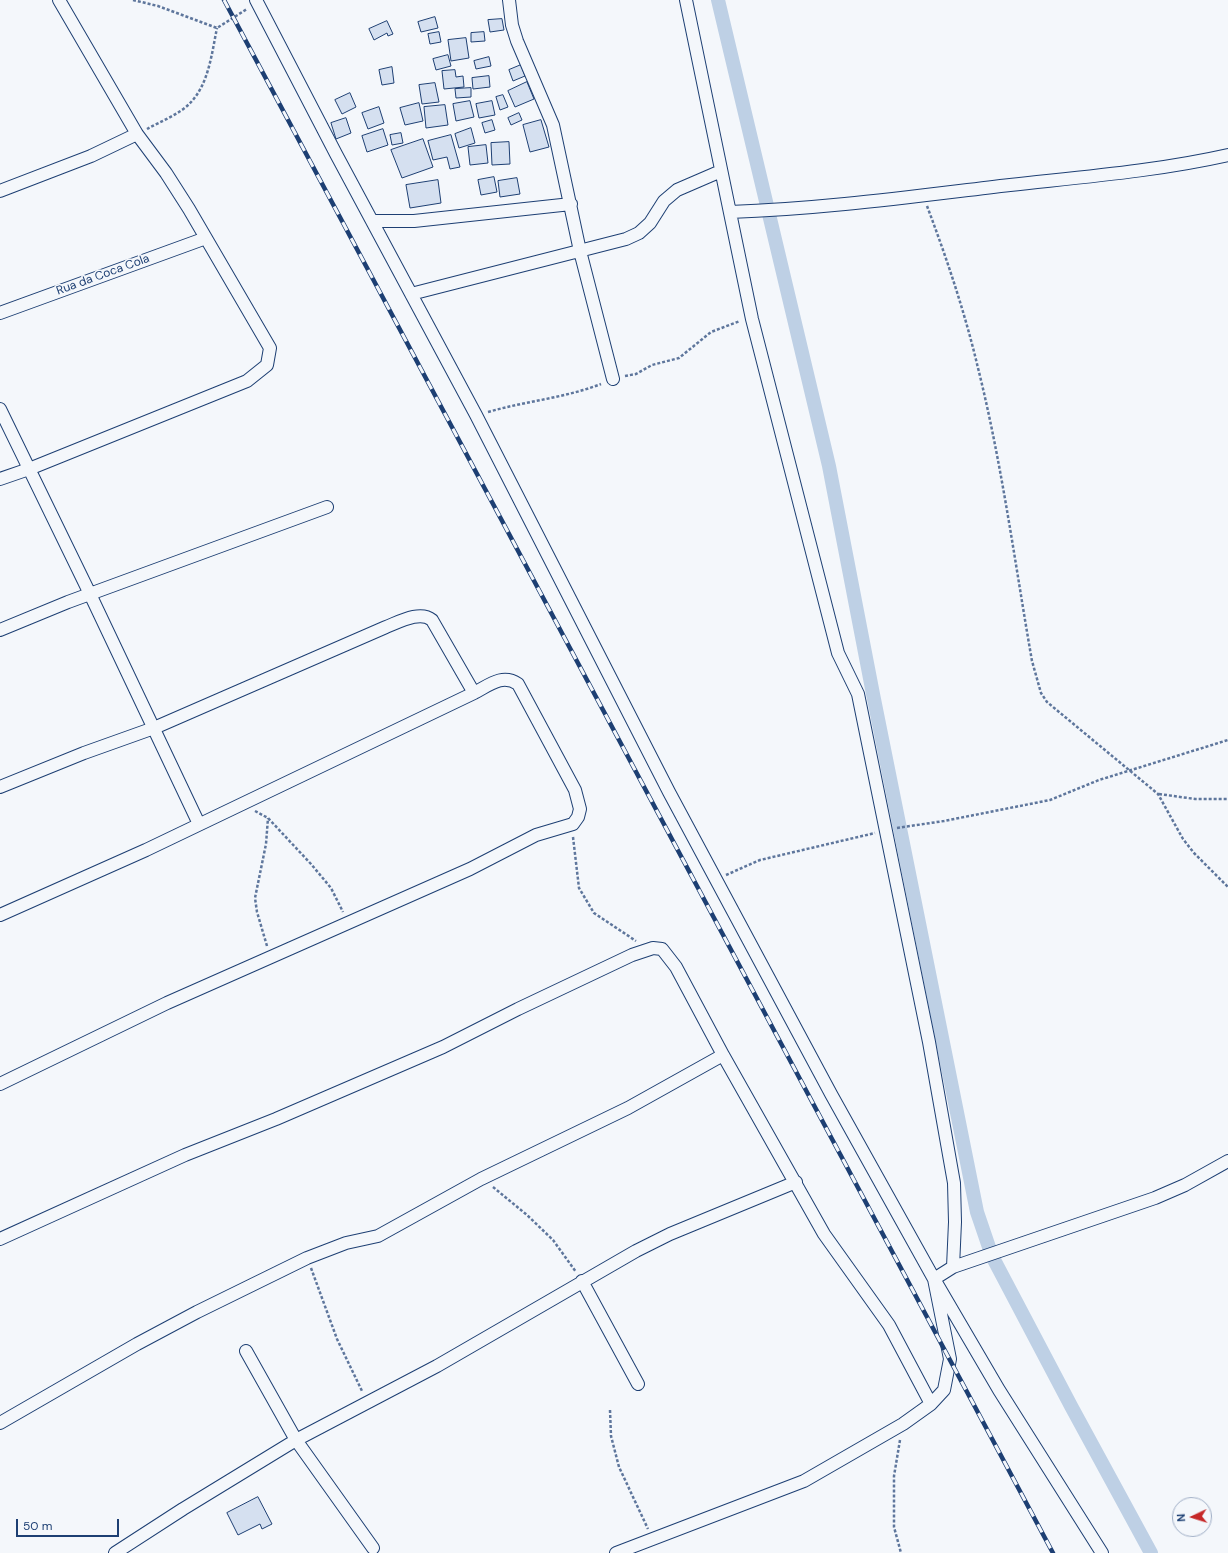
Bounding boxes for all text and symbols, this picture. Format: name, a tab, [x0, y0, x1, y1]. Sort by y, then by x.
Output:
street label: Rua da Coca Cola	[54, 251, 152, 299]
north arrow	[1172, 1497, 1212, 1537]
scale bar	[18, 1511, 121, 1537]
text: N	[1174, 1513, 1188, 1522]
text: 50 m	[23, 1518, 52, 1534]

